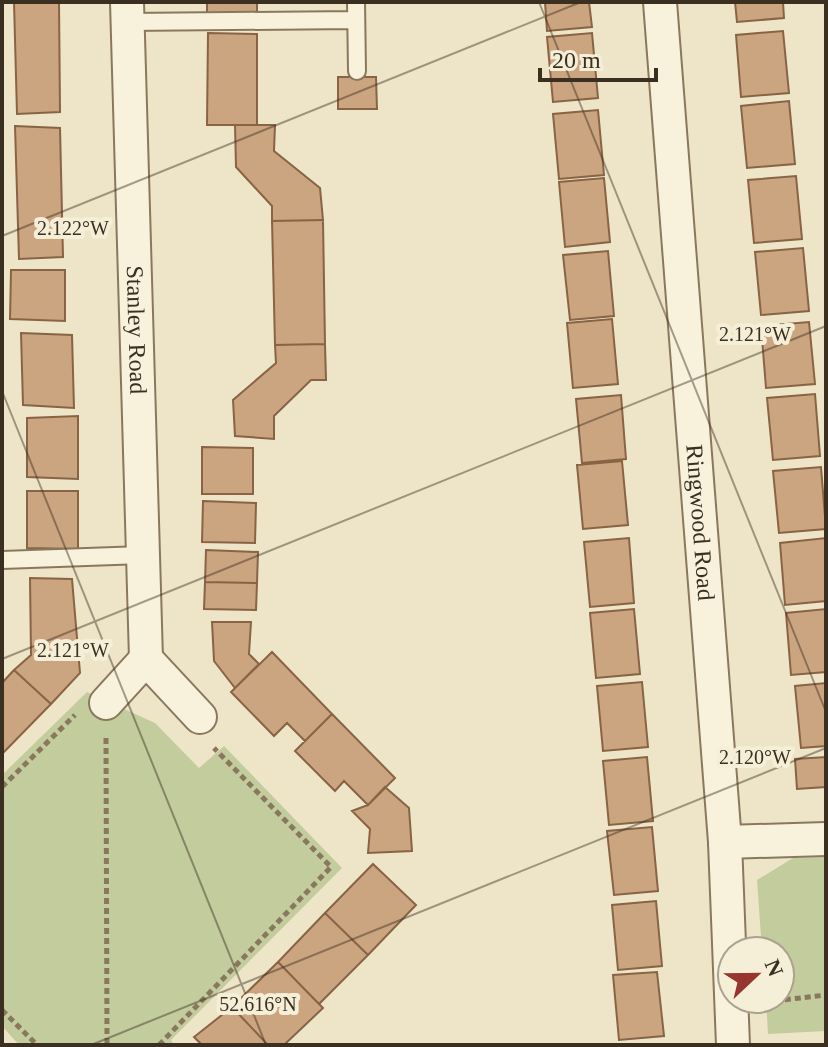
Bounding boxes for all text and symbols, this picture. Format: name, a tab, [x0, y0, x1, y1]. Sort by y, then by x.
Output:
scale bar	[540, 32, 656, 82]
text: 20 m	[552, 47, 601, 73]
text: 2.122°W	[37, 217, 109, 239]
street label: Stanley Road	[122, 265, 151, 395]
text: 2.121°W	[719, 323, 791, 345]
street label: Ringwood Road	[681, 443, 719, 602]
text: 2.121°W	[37, 639, 109, 661]
text: 2.120°W	[719, 746, 791, 768]
north arrow	[716, 935, 796, 1015]
text: N	[760, 956, 789, 980]
text: 52.616°N	[219, 993, 297, 1015]

